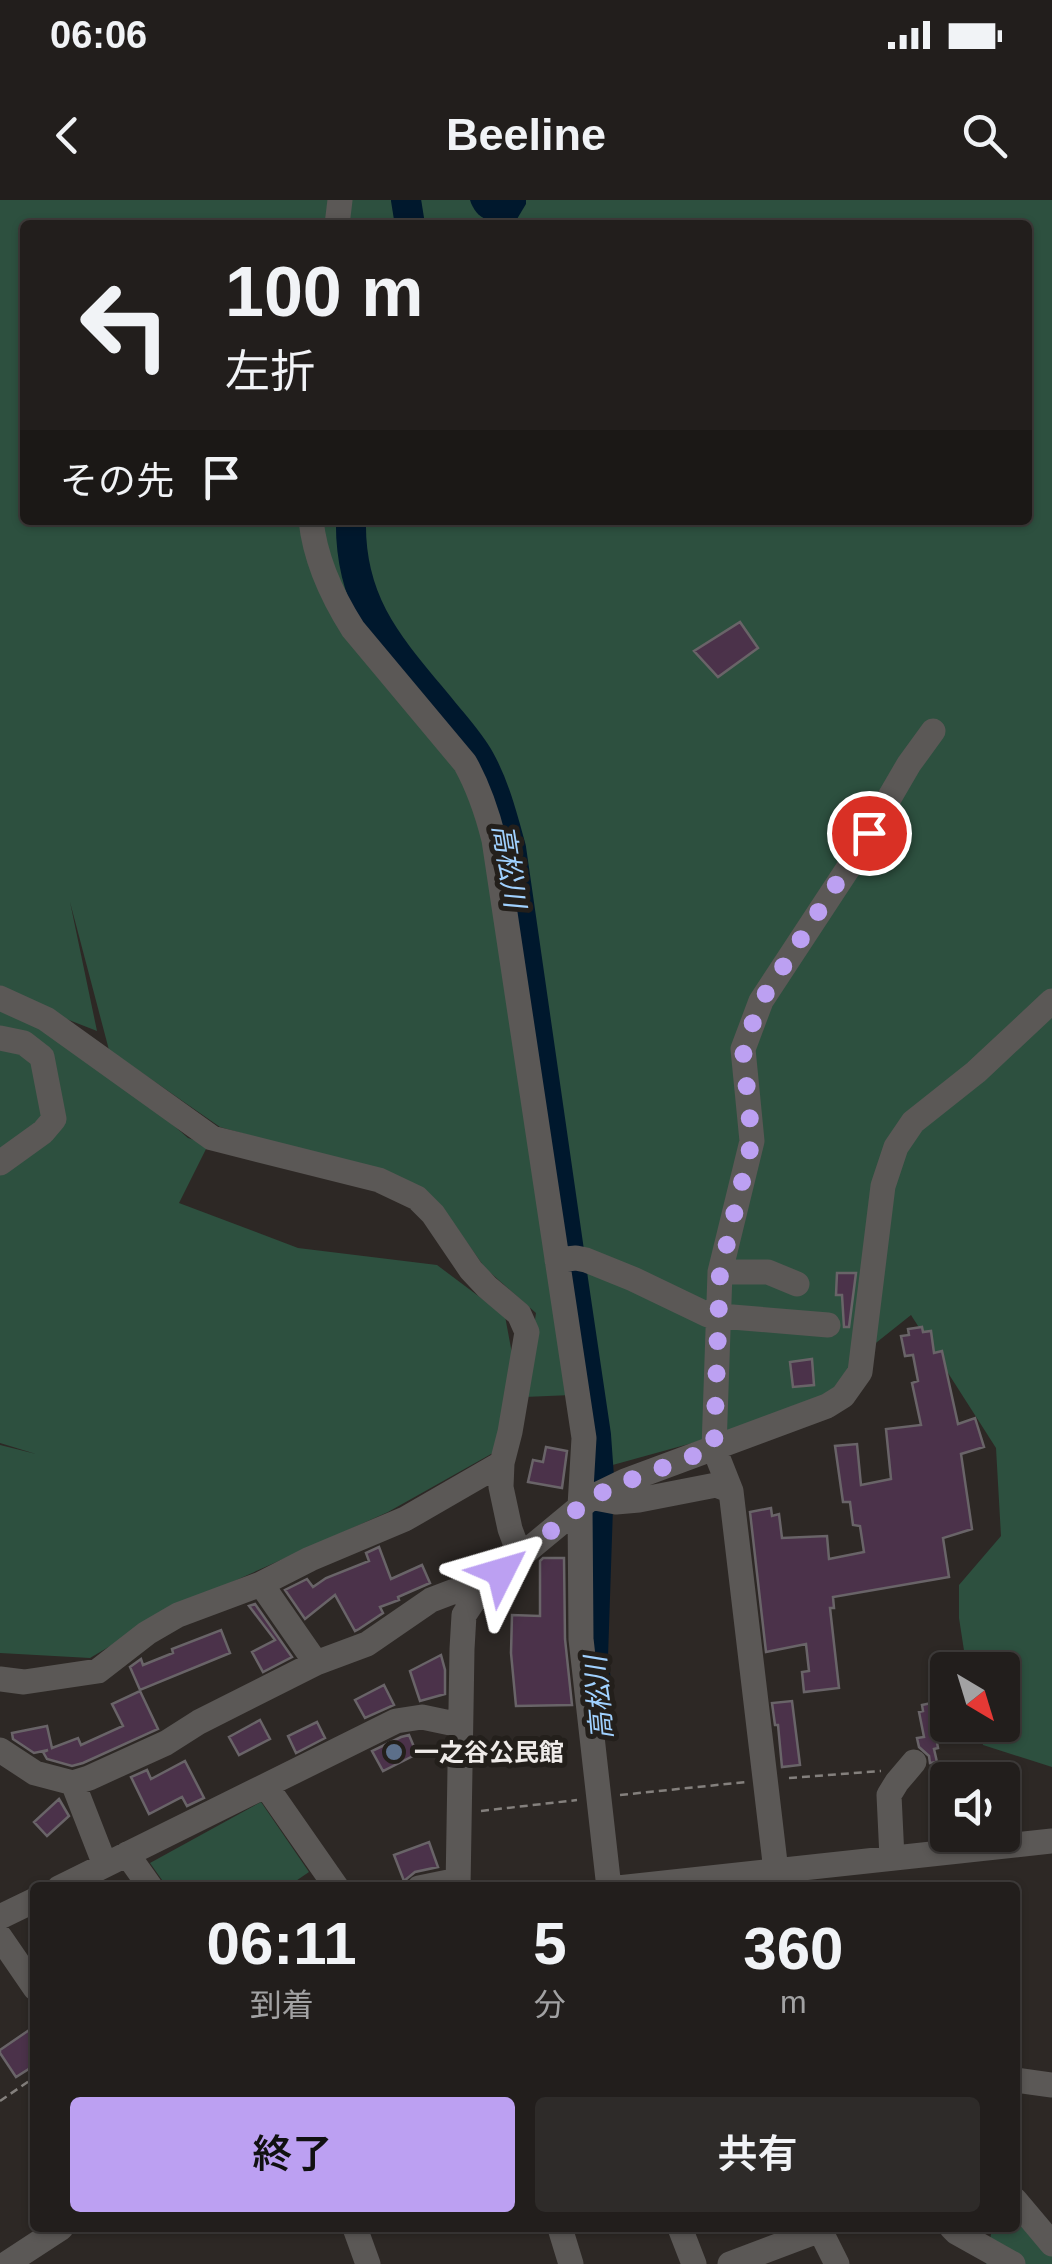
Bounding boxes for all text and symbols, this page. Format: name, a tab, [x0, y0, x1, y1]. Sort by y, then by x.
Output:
text: 06:06	[50, 14, 147, 56]
icon: back	[40, 108, 95, 163]
icon: search	[957, 108, 1012, 163]
text: Beeline	[446, 109, 606, 160]
text: 100 m	[225, 253, 423, 331]
icon: left	[60, 260, 190, 390]
text: 左折	[225, 346, 315, 397]
icon: arrive	[194, 450, 249, 505]
text: その先	[60, 460, 174, 502]
pin	[827, 791, 912, 876]
icon: arrive	[842, 806, 897, 861]
water label: 高松川	[487, 822, 531, 913]
position arrow	[449, 1520, 553, 1624]
water label: 高松川	[580, 1652, 618, 1741]
north arrow	[930, 1652, 1020, 1742]
map controls	[930, 1652, 1020, 1852]
place label: 一之谷公民館	[414, 1738, 564, 1766]
marker: 一之谷公民館	[383, 1741, 405, 1763]
button: sound	[930, 1762, 1020, 1852]
text: 06:11	[207, 1910, 357, 1977]
text: 5	[533, 1910, 567, 1977]
text: 360	[743, 1915, 843, 1982]
text: m	[780, 1984, 807, 2020]
text: 到着	[250, 1987, 314, 2023]
text: 分	[534, 1987, 566, 2023]
button: 終了	[70, 2097, 515, 2212]
button: 共有	[535, 2097, 980, 2212]

